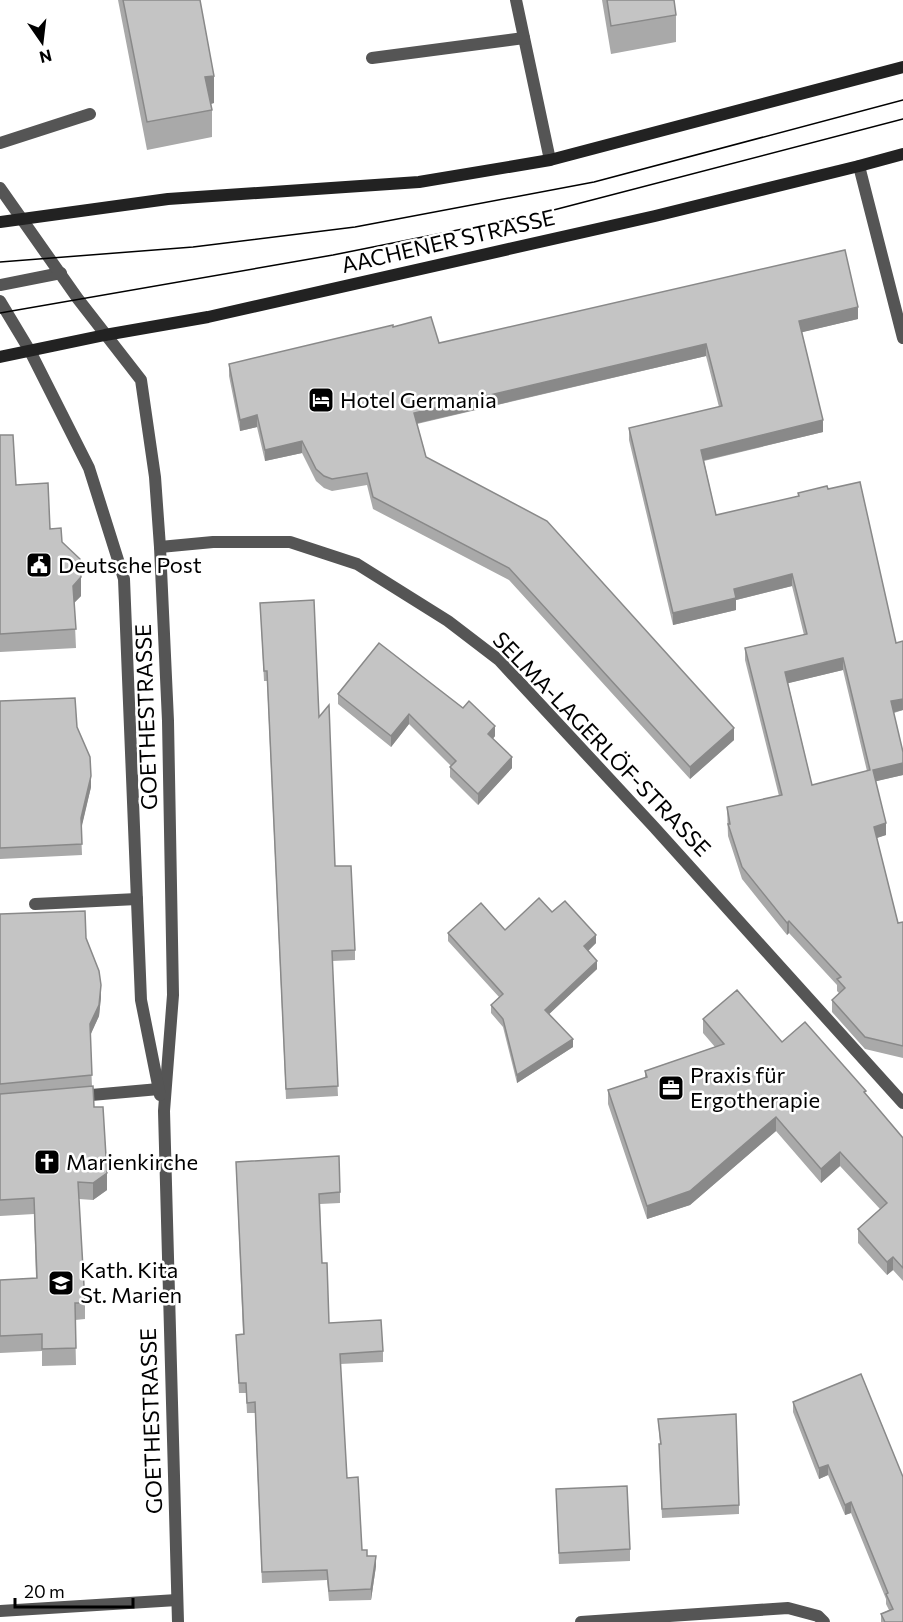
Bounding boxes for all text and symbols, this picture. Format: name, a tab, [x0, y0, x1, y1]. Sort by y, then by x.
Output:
north arrow	[12, 12, 72, 72]
text: N	[38, 46, 54, 68]
street label: AACHENER STRASSE	[338, 203, 557, 278]
hotel icon: Hotel Germania	[306, 385, 336, 415]
place label: Hotel Germania	[340, 386, 497, 413]
public building icon: Deutsche Post	[24, 550, 54, 580]
place label: Deutsche Post	[58, 551, 202, 578]
street label: GOETHESTRASSE	[129, 623, 162, 811]
street label: SELMA-LAGERLÖF-STRASSE	[488, 626, 717, 862]
place label: Praxis für Ergotherapie	[690, 1061, 820, 1113]
office icon: Praxis für Ergotherapie	[656, 1073, 686, 1103]
church icon: Marienkirche	[32, 1147, 62, 1177]
place label: Marienkirche	[66, 1148, 198, 1175]
place label: Kath. Kita St. Marien	[80, 1256, 182, 1308]
school or university icon: Kath. Kita St. Marien	[46, 1268, 76, 1298]
street label: GOETHESTRASSE	[134, 1327, 167, 1515]
scale bar	[15, 1571, 134, 1609]
text: 20 m	[24, 1580, 65, 1602]

